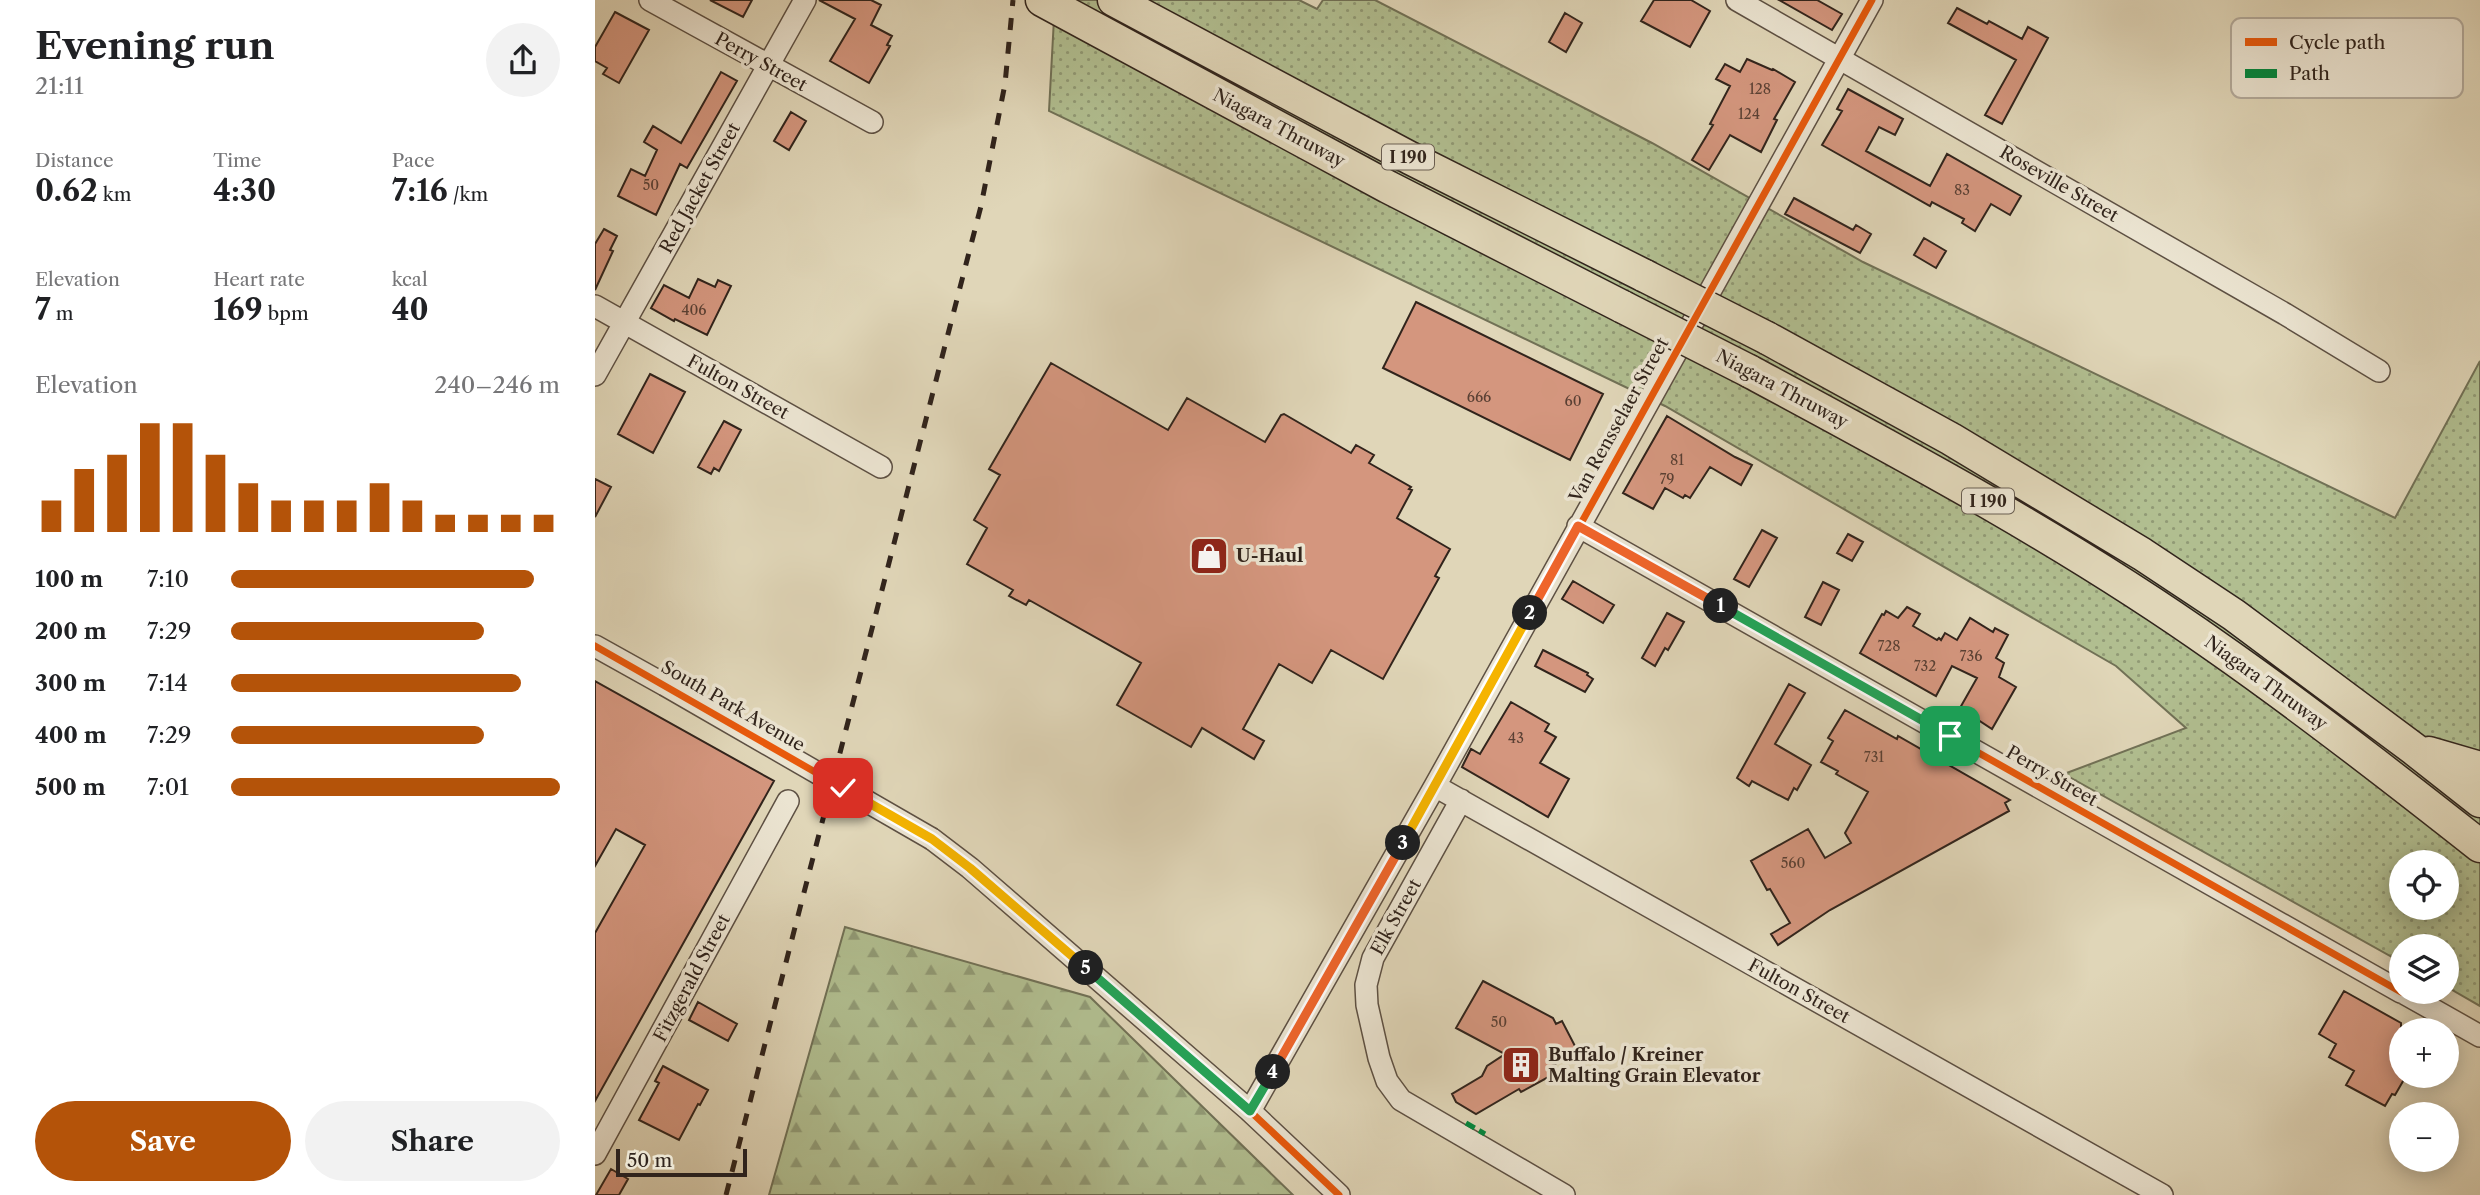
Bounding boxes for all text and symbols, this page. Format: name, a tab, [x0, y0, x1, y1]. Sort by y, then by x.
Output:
legend	[2231, 18, 2463, 98]
text: Evening run	[35, 22, 275, 69]
button: share	[486, 23, 560, 97]
street label: Perry Street	[711, 28, 811, 97]
text: Cycle path	[2289, 31, 2385, 54]
text: Path	[2289, 62, 2330, 85]
text: 21:11	[35, 72, 84, 100]
house number: 128	[1749, 80, 1771, 98]
street label: Niagara Thruway	[1209, 84, 1350, 173]
house number: 124	[1738, 105, 1760, 123]
street label: Red Jacket Street	[655, 118, 745, 257]
street label: Roseville Street	[1996, 141, 2123, 227]
road number: I 190	[1382, 144, 1434, 169]
text: Distance	[35, 149, 114, 172]
text: Time	[213, 149, 261, 172]
text: Pace	[392, 149, 435, 172]
text: 0.62	[35, 172, 98, 209]
text: 4:30	[213, 172, 276, 209]
text: 7:16	[392, 172, 448, 209]
house number: 50	[643, 176, 659, 194]
house number: 83	[1954, 181, 1970, 199]
text: km	[98, 183, 131, 206]
text: /km	[448, 183, 488, 206]
text: Elevation	[35, 268, 120, 291]
text: Heart rate	[213, 268, 305, 291]
text: kcal	[392, 268, 428, 291]
text: 7	[35, 291, 51, 328]
text: 169	[213, 291, 263, 328]
text: 40	[392, 291, 429, 328]
house number: 406	[681, 301, 707, 319]
text: m	[51, 302, 73, 325]
text: bpm	[263, 302, 309, 325]
street label: Van Rensselaer Street	[1564, 333, 1674, 507]
street label: Niagara Thruway	[1712, 345, 1853, 434]
street label: Fulton Street	[683, 350, 793, 424]
text: Elevation	[35, 371, 138, 399]
text: 240–246 m	[434, 371, 560, 399]
house number: 666	[1467, 388, 1491, 406]
house number: 60	[1564, 392, 1582, 410]
house number: 81	[1670, 451, 1684, 469]
house number: 79	[1659, 470, 1675, 488]
road number: I 190	[1962, 488, 2014, 514]
shop icon: U-Haul	[1188, 535, 1230, 577]
place label: U-Haul	[1236, 545, 1303, 567]
text: 100 m	[35, 565, 103, 593]
text: 7:10	[147, 565, 189, 593]
pin: 1	[1703, 588, 1739, 624]
text: 1	[1716, 594, 1725, 617]
pin: 2	[1513, 596, 1548, 630]
text: 2	[1524, 601, 1535, 624]
text: 200 m	[35, 617, 107, 645]
text: 7:29	[147, 617, 191, 645]
street label: Niagara Thruway	[2200, 631, 2332, 735]
house number: 728	[1877, 637, 1901, 655]
house number: 736	[1960, 647, 1982, 665]
street label: South Park Avenue	[657, 656, 809, 756]
house number: 732	[1914, 657, 1936, 675]
text: 300 m	[35, 669, 106, 697]
text: 7:14	[147, 669, 188, 697]
pin	[1920, 706, 1980, 766]
icon: arrive	[1931, 717, 1969, 755]
text: 400 m	[35, 721, 107, 749]
text: 7:29	[147, 721, 191, 749]
house number: 43	[1508, 729, 1524, 747]
street label: Perry Street	[2002, 741, 2102, 811]
house number: 731	[1864, 748, 1884, 766]
pin	[813, 758, 873, 818]
icon: check	[824, 769, 862, 807]
text: 500 m	[35, 773, 106, 801]
text: 7:01	[147, 773, 189, 801]
pin: 3	[1385, 826, 1421, 860]
text: 3	[1397, 831, 1408, 854]
map controls	[2389, 850, 2459, 1172]
button: locate	[2389, 850, 2459, 920]
house number: 560	[1781, 854, 1805, 872]
street label: Elk Street	[1366, 875, 1426, 959]
street label: Fitzgerald Street	[649, 910, 735, 1046]
button: layers	[2389, 934, 2459, 1004]
pin: 5	[1069, 950, 1103, 986]
street label: Fulton Street	[1744, 954, 1854, 1028]
text: 5	[1080, 956, 1091, 979]
house number: 50	[1491, 1013, 1507, 1031]
button: +	[2389, 1018, 2459, 1088]
building icon: Buffalo / Kreiner Malting Grain Elevator	[1500, 1044, 1542, 1086]
place label: Buffalo / Kreiner Malting Grain Elevator	[1548, 1044, 1761, 1087]
pin: 4	[1255, 1054, 1291, 1090]
text: 4	[1267, 1060, 1278, 1083]
button: Save	[35, 1101, 291, 1181]
button: Share	[305, 1101, 560, 1181]
button: −	[2389, 1102, 2459, 1172]
scale bar	[616, 1146, 747, 1178]
text: 50 m	[627, 1149, 672, 1172]

